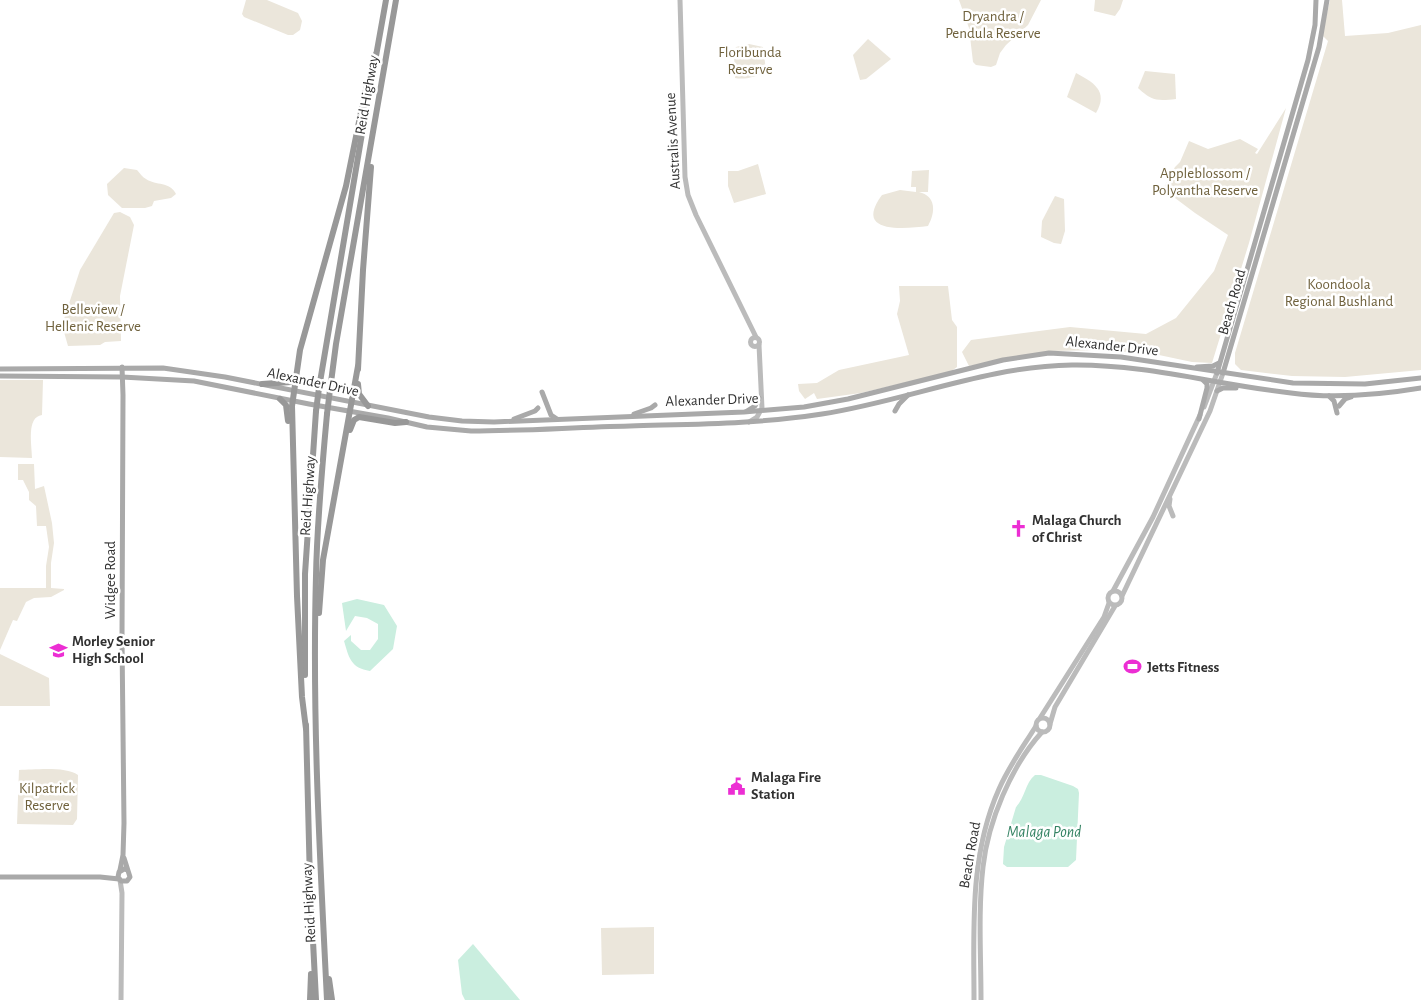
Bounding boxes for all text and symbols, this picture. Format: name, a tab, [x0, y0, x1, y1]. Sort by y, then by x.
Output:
park label: Dryandra / Pendula Reserve	[945, 9, 1041, 41]
park label: Floribunda Reserve	[718, 45, 782, 77]
street label: Reid Highway	[353, 54, 381, 136]
street label: Australis Avenue	[663, 92, 683, 190]
park label: Appleblossom / Polyantha Reserve	[1152, 166, 1258, 198]
street label: Beach Road	[1215, 267, 1249, 337]
park label: Koondoola Regional Bushland	[1285, 277, 1394, 309]
park label: Belleview / Hellenic Reserve	[45, 302, 141, 334]
street label: Alexander Drive	[1065, 334, 1159, 358]
street label: Alexander Drive	[266, 365, 360, 399]
street label: Alexander Drive	[665, 391, 759, 409]
street label: Reid Highway	[298, 455, 318, 537]
place label: Malaga Church of Christ	[1032, 513, 1121, 545]
church icon: Malaga Church of Christ	[1008, 519, 1028, 539]
street label: Widgee Road	[103, 541, 118, 619]
place label: Morley Senior High School	[72, 634, 156, 666]
school or university icon: Morley Senior High School	[48, 640, 68, 660]
sports icon: Jetts Fitness	[1123, 657, 1143, 677]
place label: Jetts Fitness	[1147, 660, 1220, 675]
place label: Malaga Fire Station	[751, 770, 821, 802]
public building icon: Malaga Fire Station	[727, 776, 747, 796]
park label: Kilpatrick Reserve	[19, 781, 75, 813]
street label: Beach Road	[957, 820, 983, 890]
water label: Malaga Pond	[1007, 824, 1081, 840]
street label: Reid Highway	[299, 862, 319, 943]

